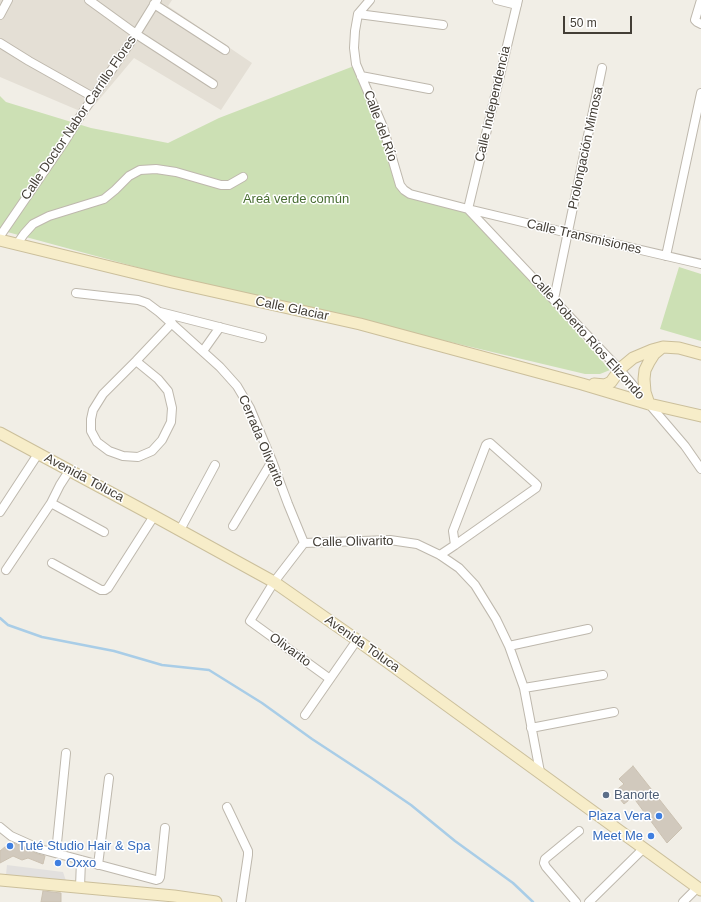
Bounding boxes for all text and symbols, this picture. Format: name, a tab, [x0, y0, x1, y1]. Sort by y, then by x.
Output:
scale bar	[565, 8, 634, 34]
text: 50 m	[570, 16, 597, 30]
street label: Calle Doctor Nabor Carrillo Flores	[18, 33, 140, 203]
street label: Calle Independencia	[472, 44, 514, 164]
street label: Prolongación Mimosa	[565, 85, 607, 211]
street label: Calle del Río	[360, 88, 400, 164]
park label: Areá verde común	[243, 191, 349, 207]
street label: Calle Transmisiones	[525, 216, 643, 258]
street label: Calle Roberto Ríos Elizondo	[527, 271, 647, 403]
street label: Calle Glaciar	[254, 294, 330, 324]
street label: Cerrada Olivarito	[235, 393, 287, 489]
street label: Avenida Toluca	[42, 450, 126, 506]
street label: Calle Olivarito	[312, 533, 394, 551]
street label: Avenida Toluca	[322, 612, 402, 676]
street label: Olivarito	[266, 630, 314, 670]
place label: Banorte	[614, 787, 660, 803]
marker: Banorte	[601, 790, 611, 800]
place label: Plaza Vera	[588, 808, 651, 824]
marker: Plaza Vera	[654, 811, 664, 821]
place label: Meet Me	[592, 828, 643, 844]
marker: Meet Me	[646, 831, 656, 841]
place label: Tuté Studio Hair & Spa	[18, 838, 150, 854]
marker: Tuté Studio Hair & Spa	[5, 841, 15, 851]
place label: Oxxo	[66, 855, 96, 871]
marker: Oxxo	[53, 858, 63, 868]

